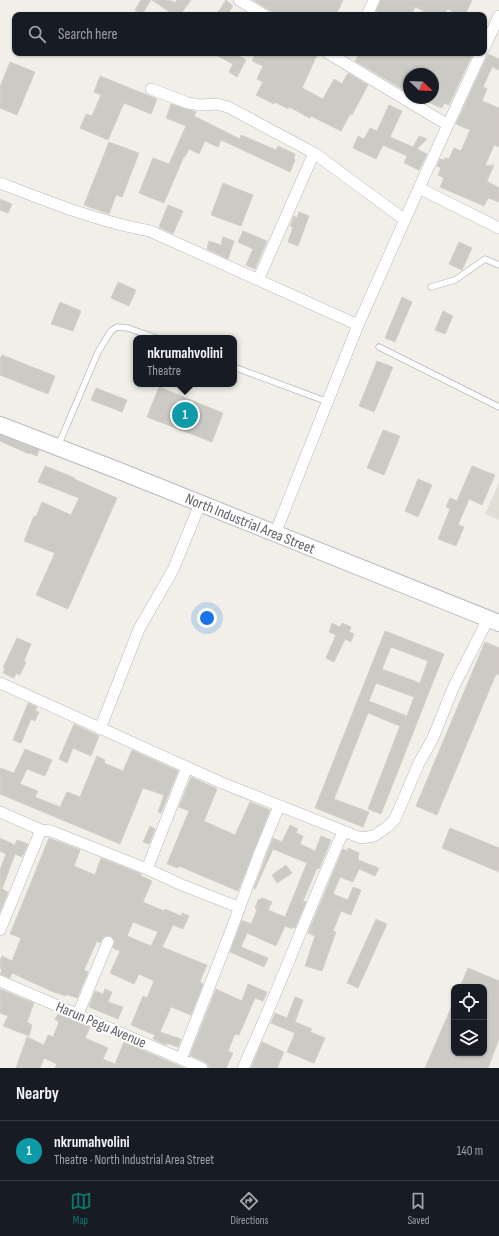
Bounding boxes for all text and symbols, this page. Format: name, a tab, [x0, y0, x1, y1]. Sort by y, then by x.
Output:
search box	[12, 12, 487, 56]
icon: search	[26, 23, 48, 45]
text: Search here	[58, 25, 118, 44]
north arrow	[403, 68, 439, 104]
popup	[133, 335, 237, 387]
text: nkrumahvolini	[147, 344, 223, 363]
text: Theatre	[147, 363, 181, 379]
pin: 1	[172, 400, 198, 430]
street label: North Industrial Area Street	[182, 489, 318, 559]
your location	[197, 608, 217, 628]
map controls	[451, 984, 487, 1056]
button: locate	[451, 984, 487, 1020]
street label: Harun Pegu Avenue	[53, 997, 149, 1053]
button: layers	[451, 1020, 487, 1056]
text: Nearby	[16, 1084, 59, 1104]
text: nkrumahvolini	[54, 1133, 130, 1152]
text: 1	[26, 1143, 32, 1159]
text: 140 m	[457, 1143, 483, 1159]
text: Theatre · North Industrial Area Street	[54, 1152, 214, 1168]
tab: Map	[70, 1190, 92, 1227]
tab: Directions	[231, 1190, 268, 1227]
tab: Saved	[407, 1190, 429, 1227]

